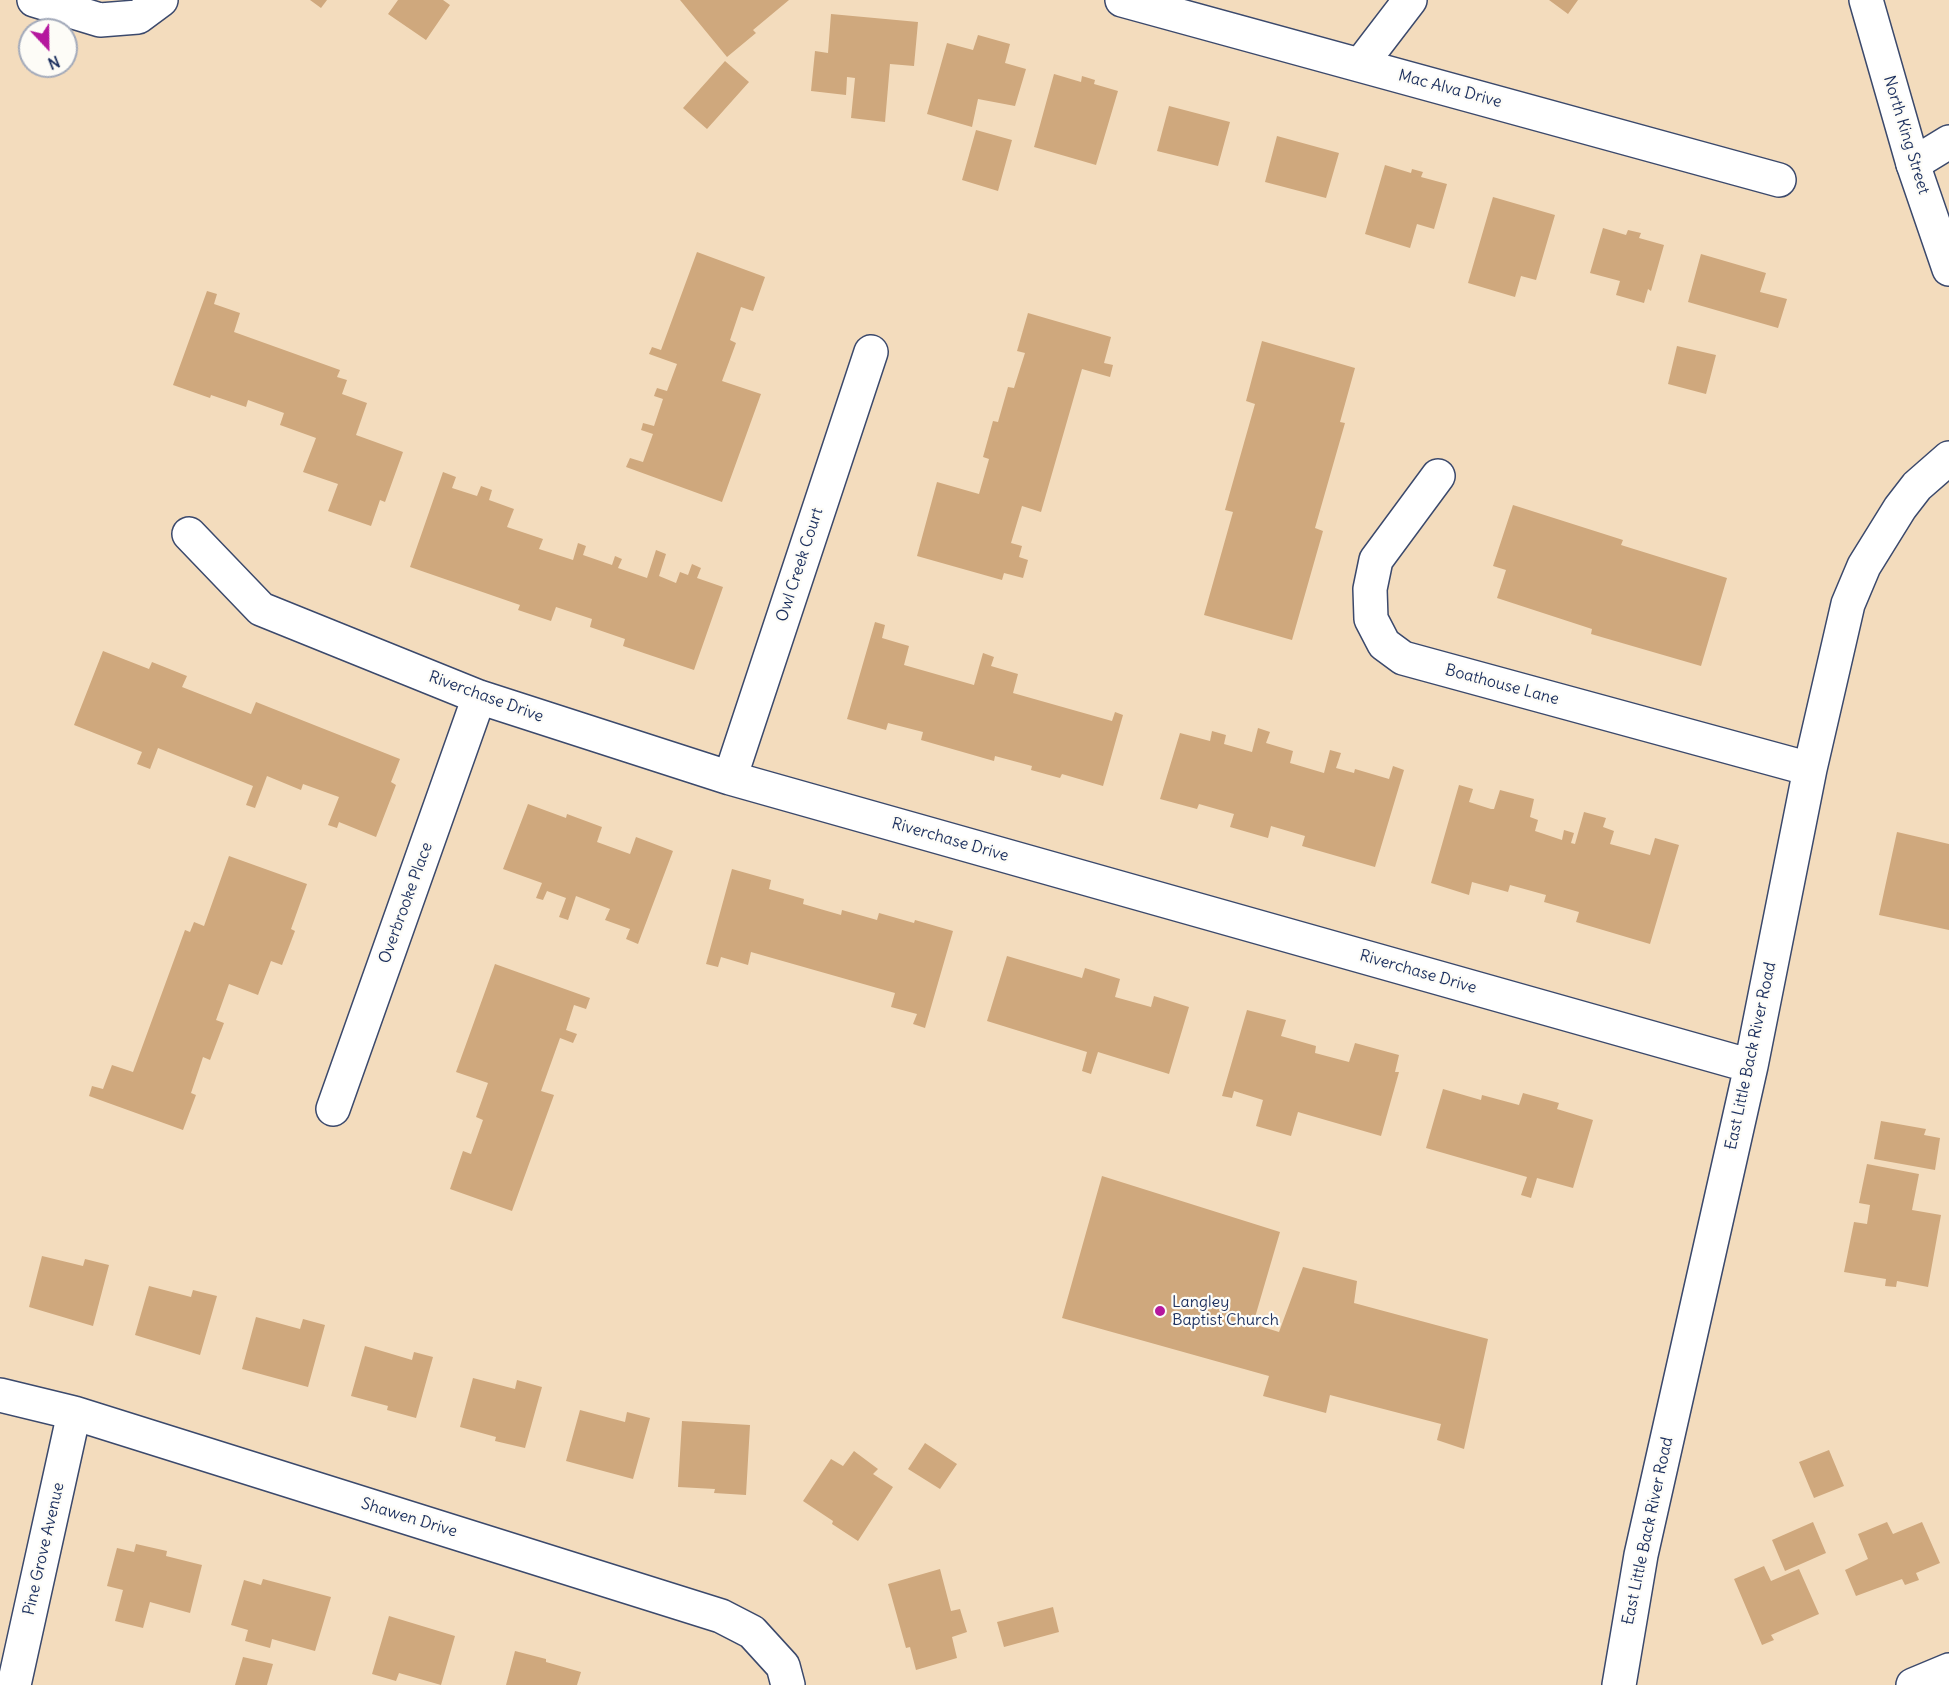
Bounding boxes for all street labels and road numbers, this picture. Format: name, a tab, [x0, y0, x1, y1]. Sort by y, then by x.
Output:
street label: Mac Alva Drive	[1396, 66, 1504, 112]
street label: North King Street	[1879, 73, 1933, 197]
street label: Owl Creek Court	[773, 506, 827, 624]
street label: Boathouse Lane	[1443, 661, 1561, 709]
street label: Riverchase Drive	[426, 667, 546, 727]
street label: Riverchase Drive	[889, 814, 1011, 866]
street label: Overbrooke Place	[375, 840, 437, 966]
street label: Riverchase Drive	[1357, 946, 1479, 998]
street label: East Little Back River Road	[1722, 960, 1780, 1152]
street label: East Little Back River Road	[1619, 1435, 1677, 1627]
street label: Pine Grove Avenue	[19, 1481, 69, 1617]
street label: Shawen Drive	[359, 1494, 459, 1542]

